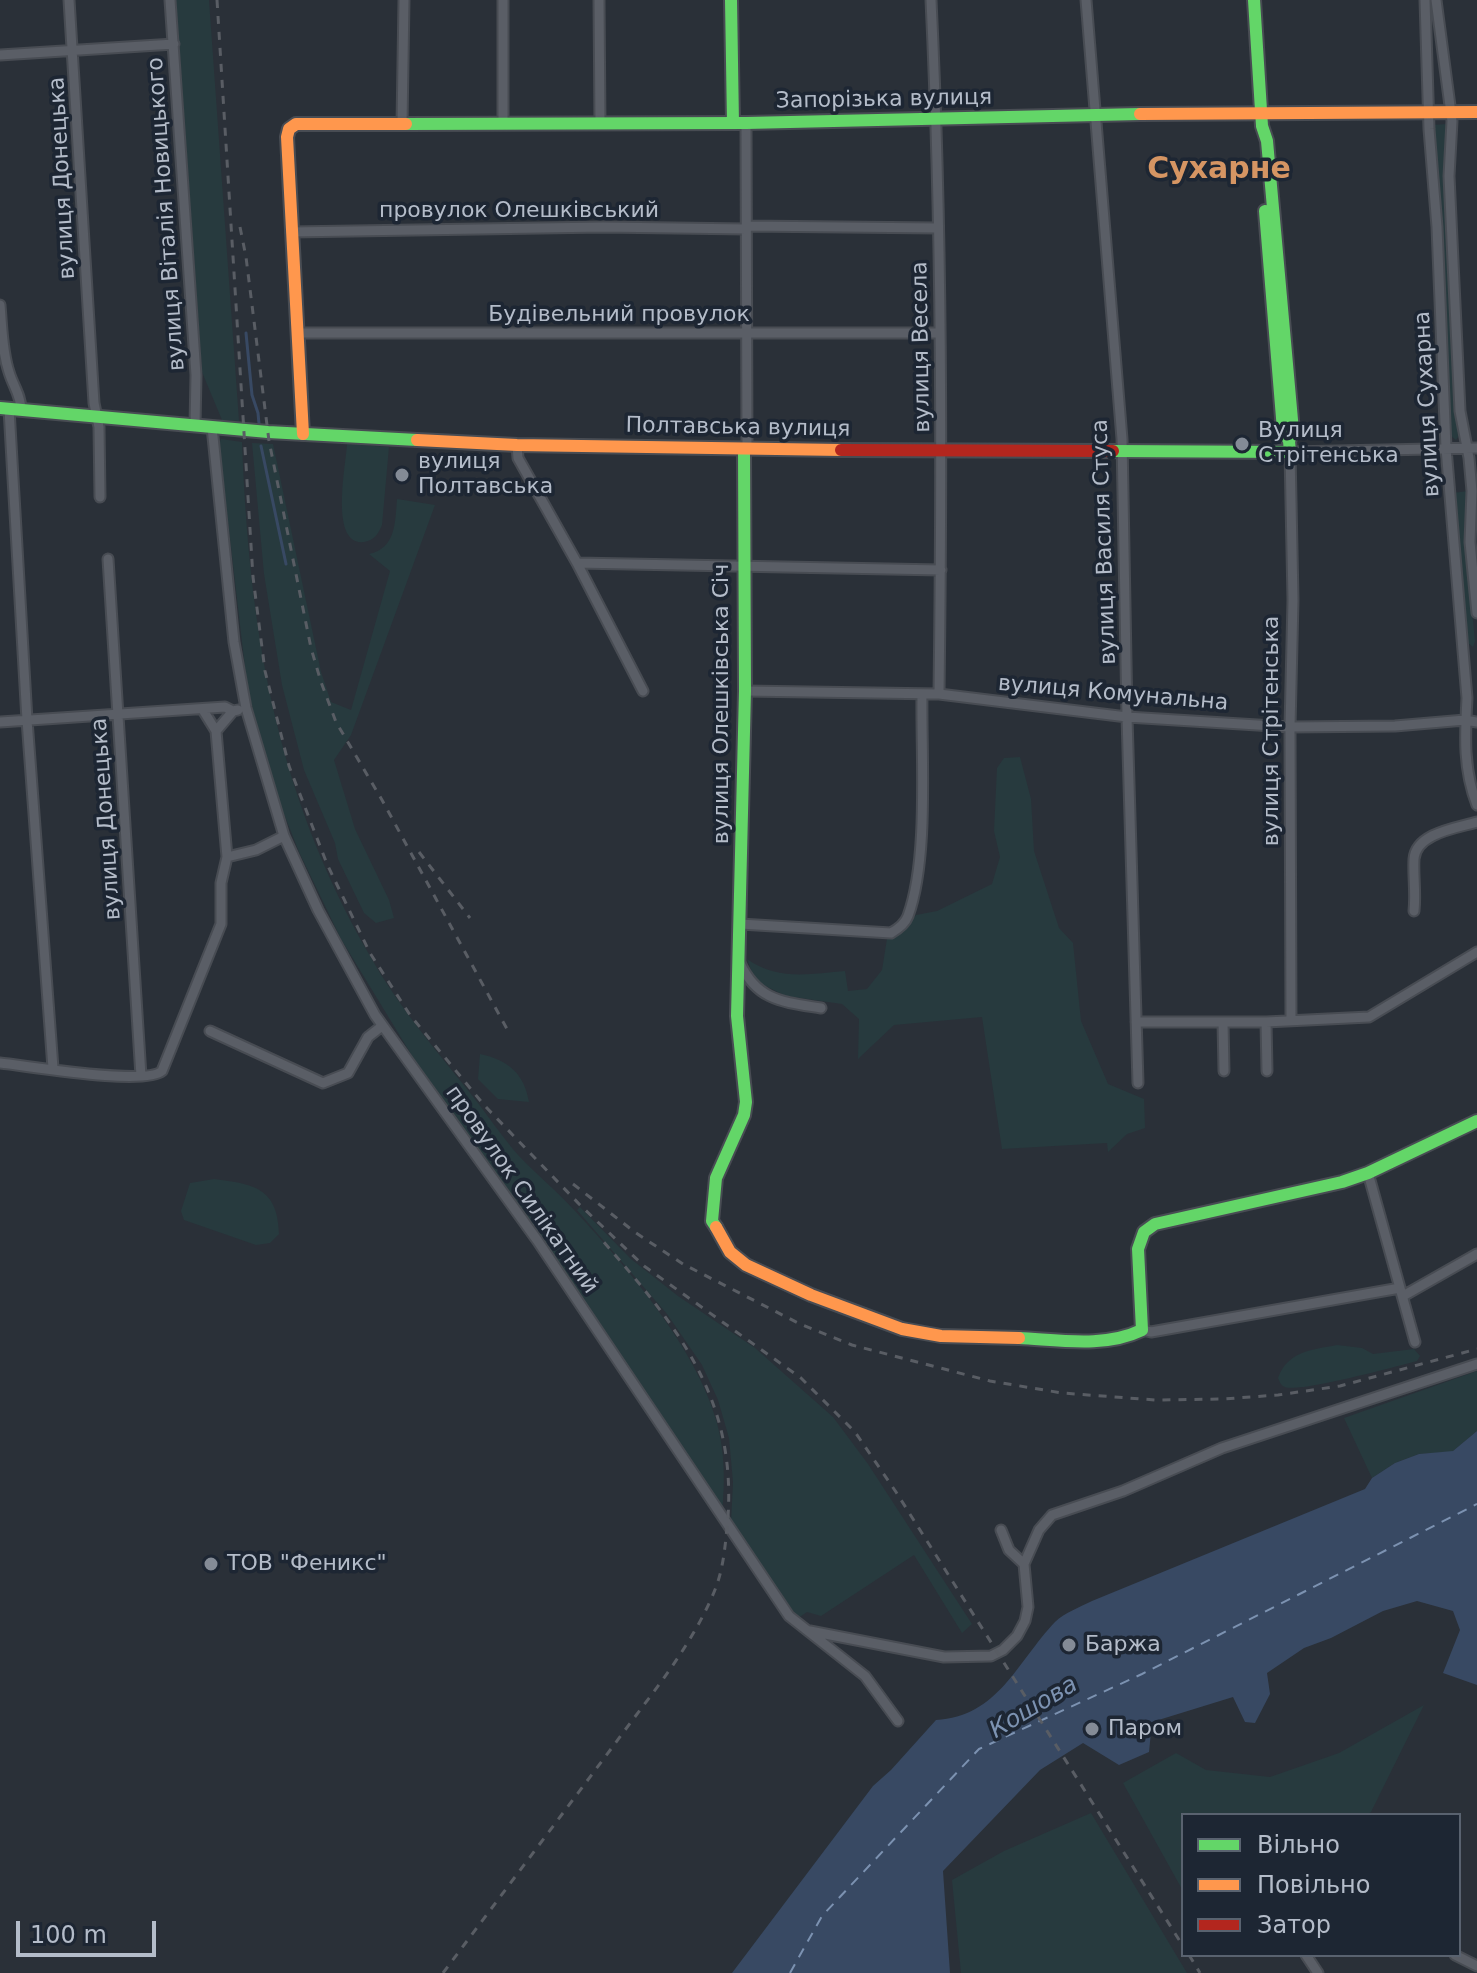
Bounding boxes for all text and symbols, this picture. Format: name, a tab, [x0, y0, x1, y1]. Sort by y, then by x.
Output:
street label: вулиця Віталія Новицького	[143, 56, 191, 372]
street label: вулиця Донецька	[45, 76, 81, 280]
street label: Запорізька вулиця	[776, 85, 992, 115]
district label: Сухарне	[1147, 152, 1291, 188]
street label: провулок Олешківський	[379, 198, 659, 224]
street label: вулиця Весела	[907, 261, 937, 433]
street label: Будівельний провулок	[488, 302, 750, 328]
street label: вулиця Сухарна	[1410, 310, 1446, 498]
street label: Полтавська вулиця	[625, 413, 851, 443]
place label: Вулиця Стрітенська	[1258, 418, 1399, 470]
street label: вулиця Василя Стуса	[1088, 419, 1122, 665]
marker: Вулиця Стрітенська	[1233, 435, 1251, 453]
place label: вулиця Полтавська	[418, 449, 553, 500]
marker: вулиця Полтавська	[393, 466, 411, 484]
street label: вулиця Олешківська Січ	[709, 564, 735, 844]
street label: вулиця Стрітенська	[1259, 616, 1285, 846]
street label: вулиця Комунальна	[997, 671, 1229, 717]
street label: вулиця Донецька	[87, 717, 127, 921]
street label: провулок Силікатний	[439, 1081, 603, 1299]
place label: ТОВ "Феникс"	[227, 1551, 387, 1577]
marker: ТОВ "Феникс"	[202, 1555, 220, 1573]
place label: Баржа	[1085, 1632, 1161, 1658]
marker: Баржа	[1060, 1636, 1078, 1654]
water label: Кошова	[985, 1671, 1083, 1745]
place label: Паром	[1108, 1716, 1182, 1742]
marker: Паром	[1083, 1720, 1101, 1738]
legend	[1181, 1813, 1461, 1957]
text: Вільно	[1257, 1831, 1340, 1859]
text: Повільно	[1257, 1871, 1370, 1899]
scale bar	[20, 1905, 160, 1955]
text: Затор	[1257, 1911, 1331, 1939]
text: 100 m	[30, 1921, 107, 1949]

